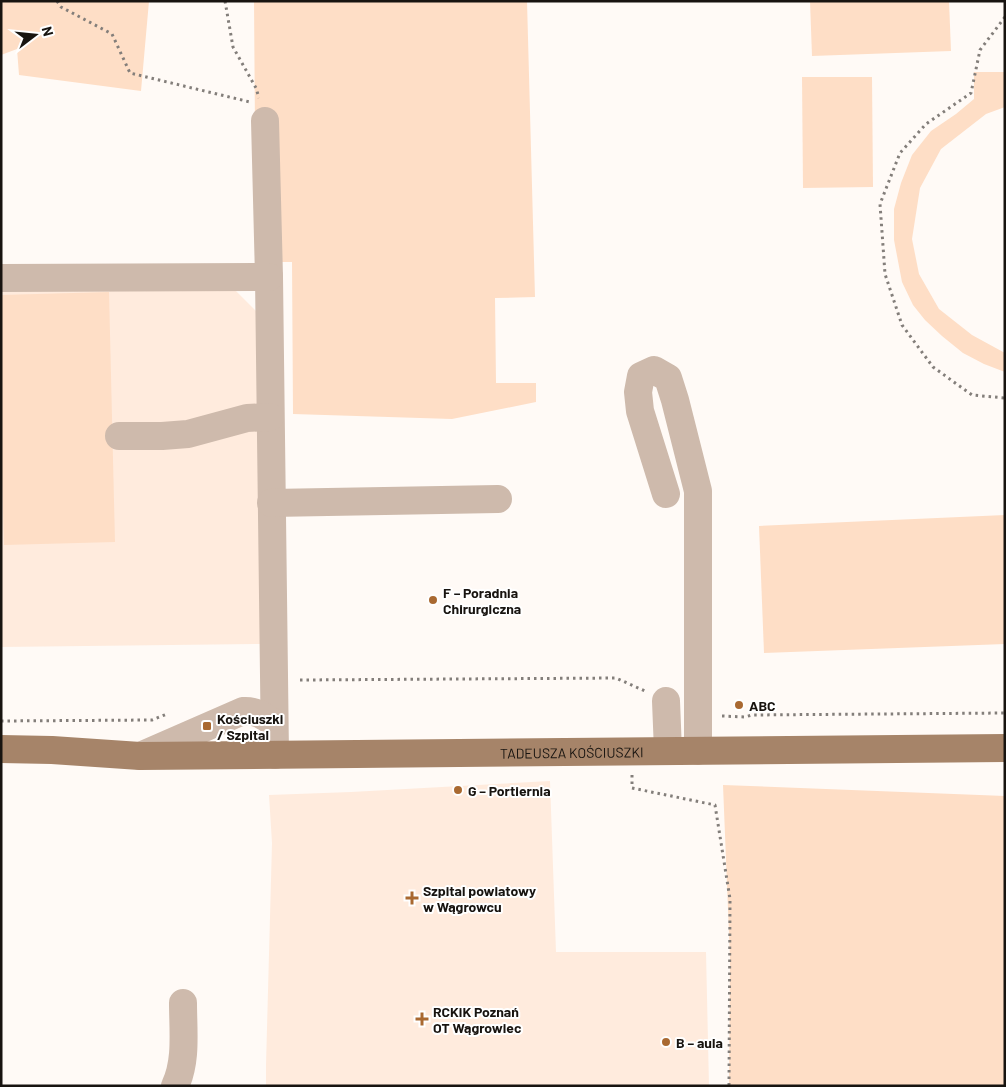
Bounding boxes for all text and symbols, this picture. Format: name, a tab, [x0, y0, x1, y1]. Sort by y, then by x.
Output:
north arrow	[10, 10, 60, 60]
text: N	[39, 24, 57, 38]
place label: F – Poradnia Chirurgiczna	[443, 584, 521, 617]
marker: F – Poradnia Chirurgiczna	[427, 594, 439, 606]
place label: ABC	[749, 697, 776, 714]
marker: ABC	[733, 699, 745, 711]
place label: Kościuszki / Szpital	[217, 710, 283, 743]
marker: Kościuszki / Szpital	[201, 720, 213, 732]
street label: TADEUSZA KOŚCIUSZKI	[500, 743, 644, 761]
place label: G – Portiernia	[468, 782, 551, 799]
marker: G – Portiernia	[452, 784, 464, 796]
place label: Szpital powiatowy w Wągrowcu	[423, 882, 536, 915]
marker: Szpital powiatowy w Wągrowcu	[405, 891, 419, 905]
place label: RCKiK Poznań OT Wągrowiec	[433, 1003, 522, 1036]
marker: RCKiK Poznań OT Wągrowiec	[415, 1012, 429, 1026]
place label: B – aula	[676, 1034, 723, 1051]
marker: B – aula	[660, 1036, 672, 1048]

